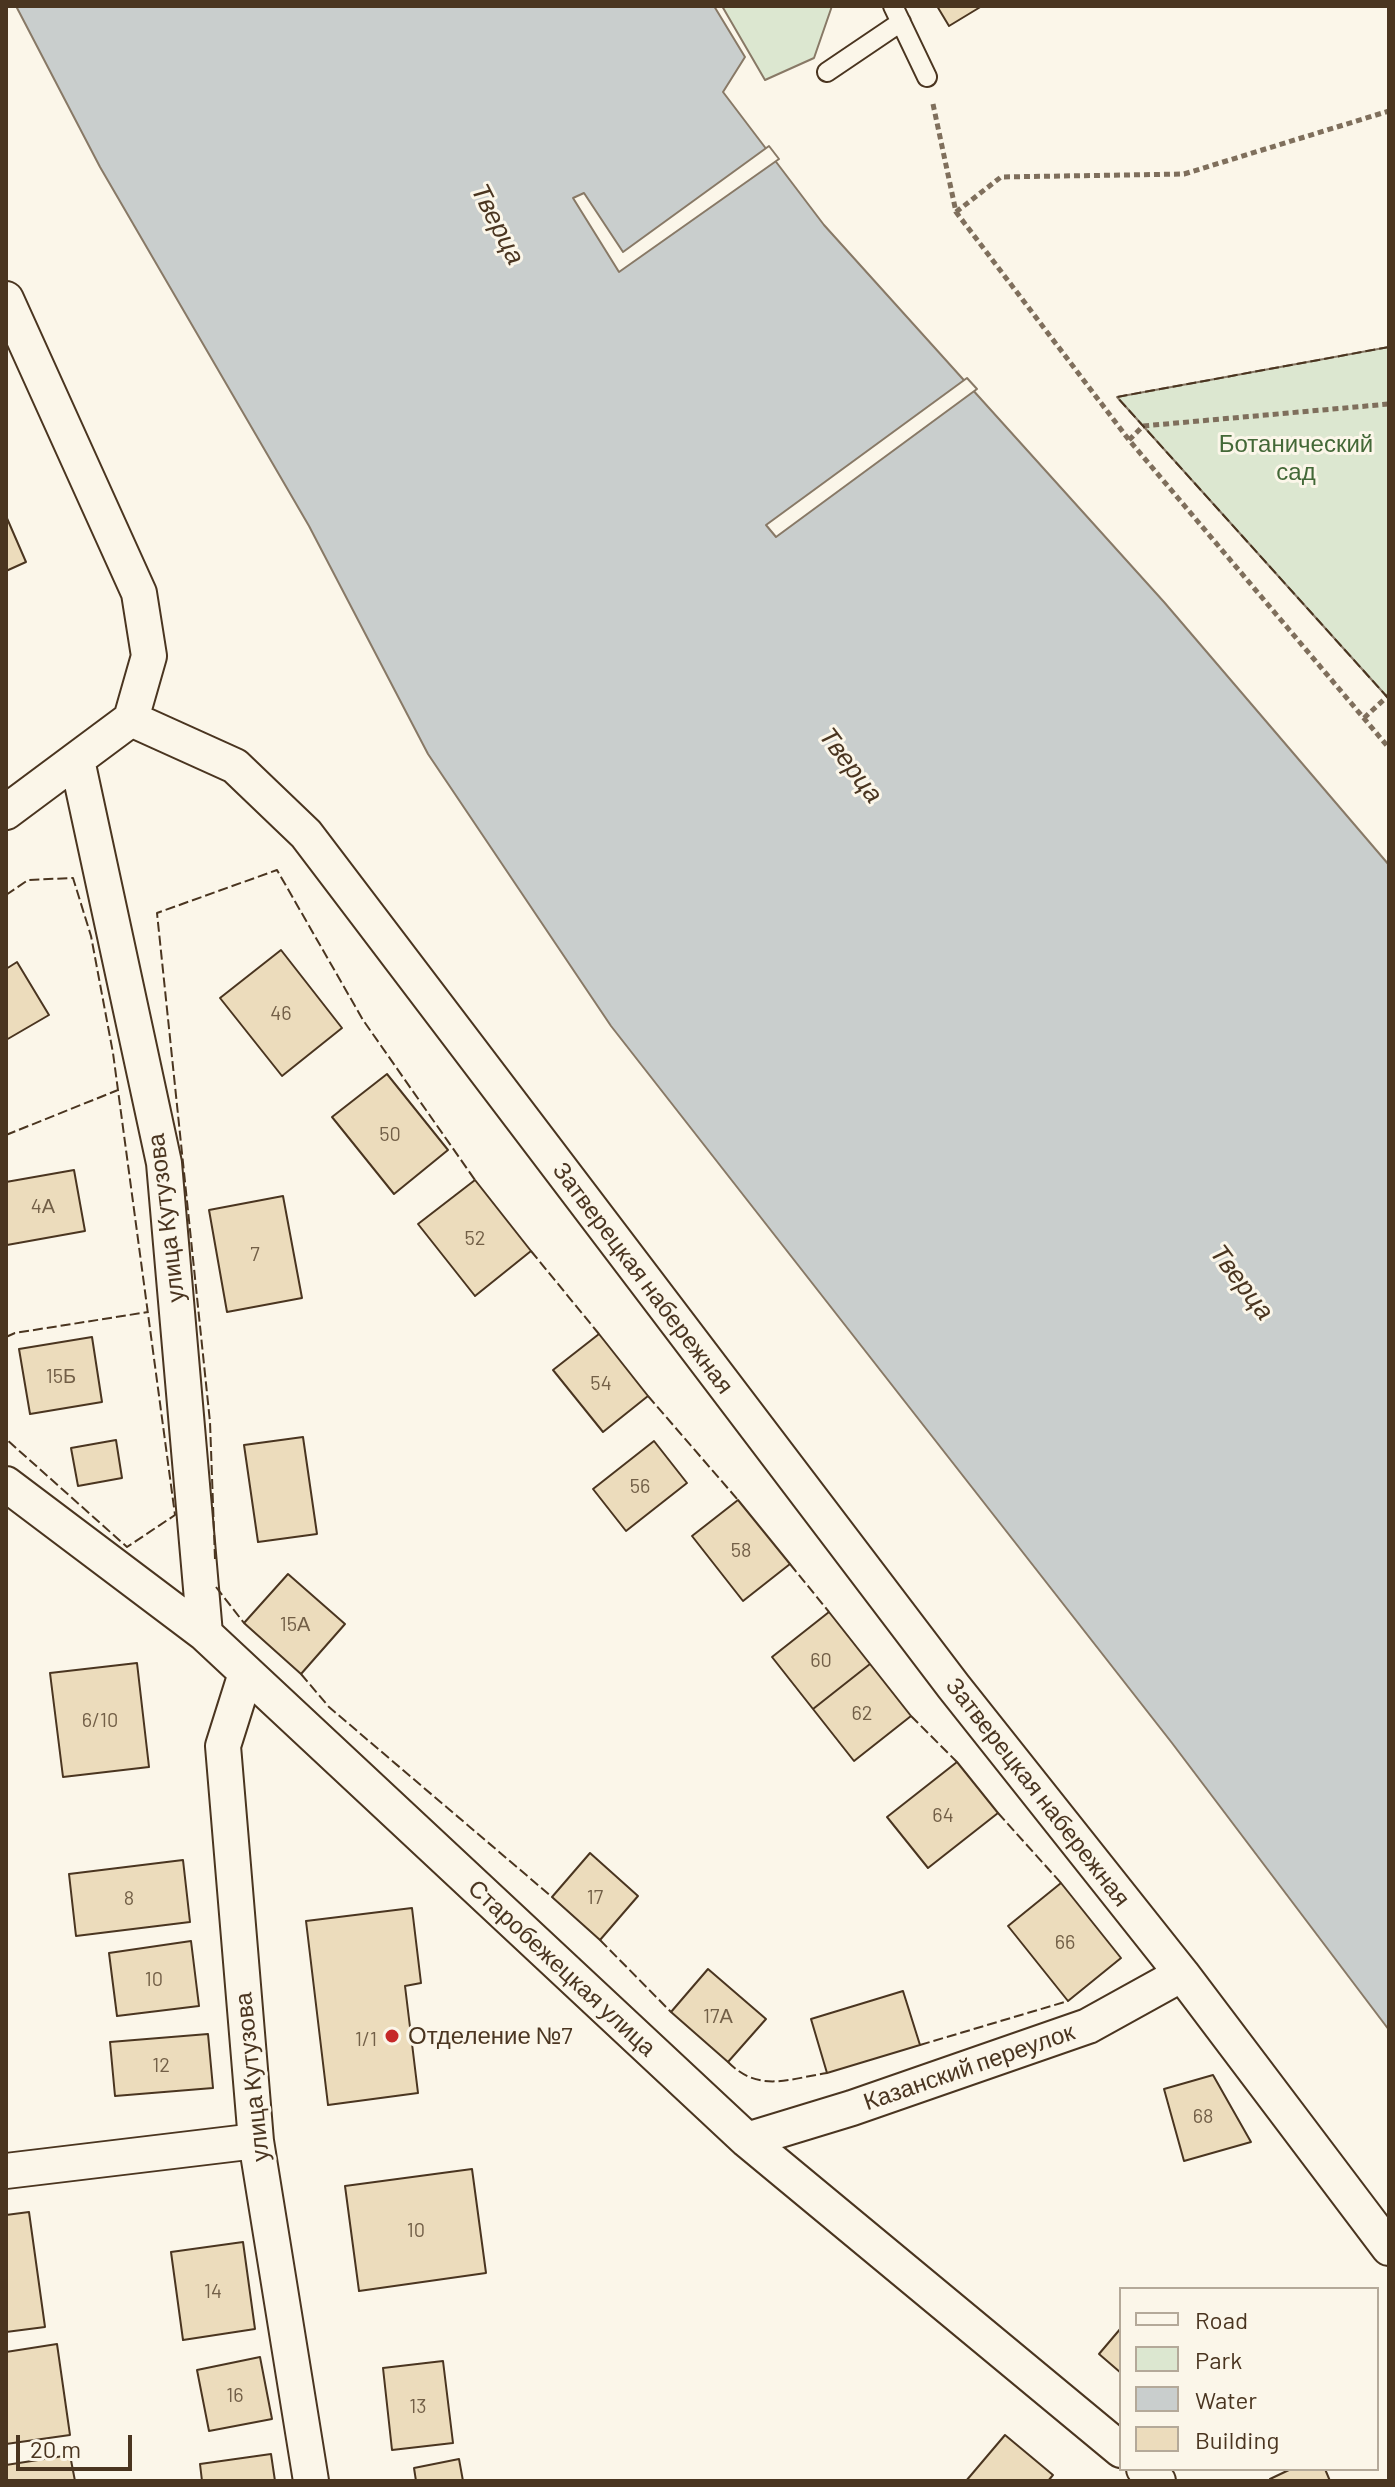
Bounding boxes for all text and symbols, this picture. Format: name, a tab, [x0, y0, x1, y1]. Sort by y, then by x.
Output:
water label: Тверца	[464, 178, 532, 270]
park label: Ботанический сад	[1219, 430, 1373, 486]
water label: Тверца	[812, 721, 890, 809]
house number: 46	[270, 1001, 292, 1025]
house number: 50	[379, 1122, 401, 1146]
street label: улица Кутузова	[141, 1132, 191, 1304]
street label: Затверецкая набережная	[547, 1157, 739, 1399]
house number: 4А	[31, 1194, 55, 1218]
house number: 52	[465, 1226, 485, 1250]
water label: Тверца	[1203, 1238, 1281, 1326]
house number: 7	[250, 1242, 260, 1266]
house number: 15Б	[46, 1364, 76, 1388]
house number: 54	[590, 1371, 612, 1395]
house number: 56	[630, 1474, 650, 1498]
house number: 58	[731, 1538, 751, 1562]
house number: 15А	[280, 1612, 310, 1636]
house number: 60	[810, 1648, 832, 1672]
street label: Затверецкая набережная	[940, 1672, 1136, 1912]
house number: 62	[851, 1701, 873, 1725]
house number: 6/10	[82, 1708, 118, 1732]
house number: 64	[932, 1803, 954, 1827]
street label: Старобежецкая улица	[462, 1874, 662, 2062]
house number: 17	[587, 1885, 603, 1909]
house number: 8	[124, 1886, 134, 1910]
house number: 66	[1055, 1930, 1075, 1954]
house number: 10	[145, 1967, 163, 1991]
street label: улица Кутузова	[229, 1991, 275, 2163]
house number: 17А	[703, 2004, 733, 2028]
street label: Казанский переулок	[860, 2017, 1078, 2117]
place label: Отделение №7	[408, 2022, 573, 2050]
house number: 1/1	[355, 2027, 377, 2051]
marker: Отделение №7	[383, 2027, 401, 2045]
house number: 12	[152, 2053, 170, 2077]
house number: 68	[1193, 2104, 1213, 2128]
house number: 10	[407, 2218, 425, 2242]
house number: 14	[204, 2279, 222, 2303]
legend	[1119, 2287, 1379, 2471]
text: Road	[1195, 2305, 1248, 2334]
text: Park	[1195, 2345, 1242, 2374]
house number: 16	[226, 2383, 244, 2407]
text: Water	[1195, 2385, 1257, 2414]
house number: 13	[409, 2394, 427, 2418]
scale bar	[20, 2419, 136, 2469]
text: Building	[1195, 2425, 1279, 2454]
text: 20 m	[30, 2434, 81, 2463]

